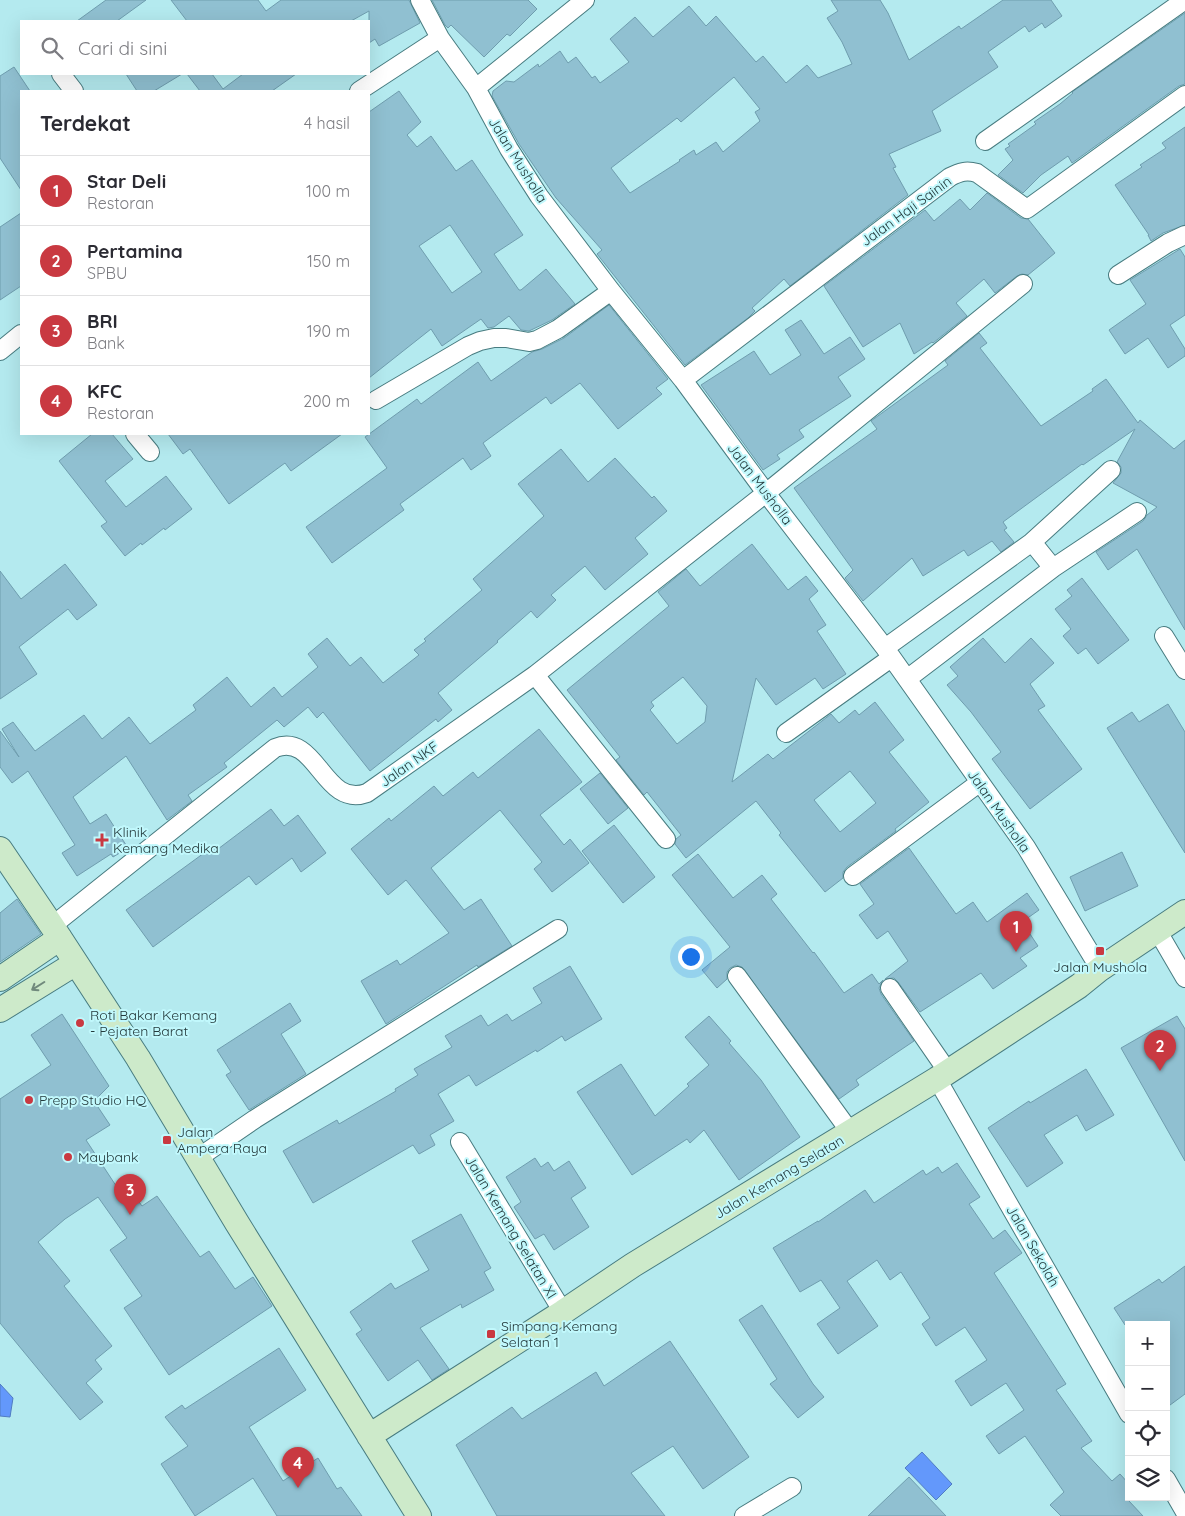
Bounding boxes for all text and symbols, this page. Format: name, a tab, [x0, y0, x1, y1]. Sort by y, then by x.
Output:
search box	[20, 20, 370, 75]
icon: search	[38, 34, 66, 62]
text: Cari di sini	[78, 36, 167, 60]
text: Terdekat	[40, 110, 131, 136]
text: 4 hasil	[304, 113, 350, 133]
street label: Jalan Musholla	[485, 114, 551, 206]
text: Star Deli	[87, 169, 166, 193]
street label: Jalan Haji Sainin	[857, 172, 955, 250]
text: 1	[53, 181, 59, 201]
text: 100 m	[306, 181, 350, 201]
text: Restoran	[87, 193, 154, 213]
text: Pertamina	[87, 239, 183, 263]
text: 2	[51, 251, 61, 271]
text: 150 m	[307, 251, 350, 271]
text: SPBU	[87, 263, 127, 283]
text: BRI	[87, 309, 118, 333]
text: 3	[52, 321, 60, 341]
text: 190 m	[307, 321, 350, 341]
text: Bank	[87, 333, 125, 353]
text: KFC	[87, 379, 122, 403]
text: 4	[51, 391, 61, 411]
text: 200 m	[303, 391, 350, 411]
text: Restoran	[87, 403, 154, 423]
street label: Jalan Musholla	[723, 440, 797, 528]
street label: Jalan NKF	[376, 737, 442, 791]
street label: Jalan Musholla	[964, 766, 1034, 856]
place label: Klinik Kemang Medika	[113, 823, 219, 857]
marker: Klinik Kemang Medika	[95, 833, 109, 847]
pin: 1	[1000, 911, 1032, 952]
your location	[678, 944, 704, 970]
marker: Jalan Mushola	[1094, 945, 1106, 957]
place label: Jalan Mushola	[1053, 958, 1147, 976]
one-way arrow	[31, 981, 45, 991]
place label: Roti Bakar Kemang - Pejaten Barat	[90, 1006, 217, 1040]
marker: Roti Bakar Kemang - Pejaten Barat	[74, 1017, 86, 1029]
pin: 2	[1144, 1030, 1176, 1071]
place label: Prepp Studio HQ	[39, 1091, 148, 1109]
marker: Prepp Studio HQ	[23, 1094, 35, 1106]
place label: Jalan Ampera Raya	[177, 1123, 267, 1157]
street label: Jalan Kemang Selatan	[711, 1131, 847, 1223]
marker: Jalan Ampera Raya	[161, 1134, 173, 1146]
place label: Maybank	[78, 1148, 139, 1166]
marker: Maybank	[62, 1151, 74, 1163]
street label: Jalan Kemang Selatan XI	[461, 1152, 561, 1302]
pin: 3	[114, 1174, 146, 1215]
street label: Jalan Sekolah	[1002, 1202, 1064, 1290]
place label: Simpang Kemang Selatan 1	[501, 1317, 617, 1351]
map controls	[1125, 1321, 1170, 1501]
button: +	[1125, 1321, 1170, 1366]
marker: Simpang Kemang Selatan 1	[485, 1328, 497, 1340]
button: −	[1125, 1366, 1170, 1411]
button: locate	[1125, 1411, 1170, 1456]
pin: 4	[282, 1447, 314, 1488]
button: layers	[1125, 1456, 1170, 1501]

